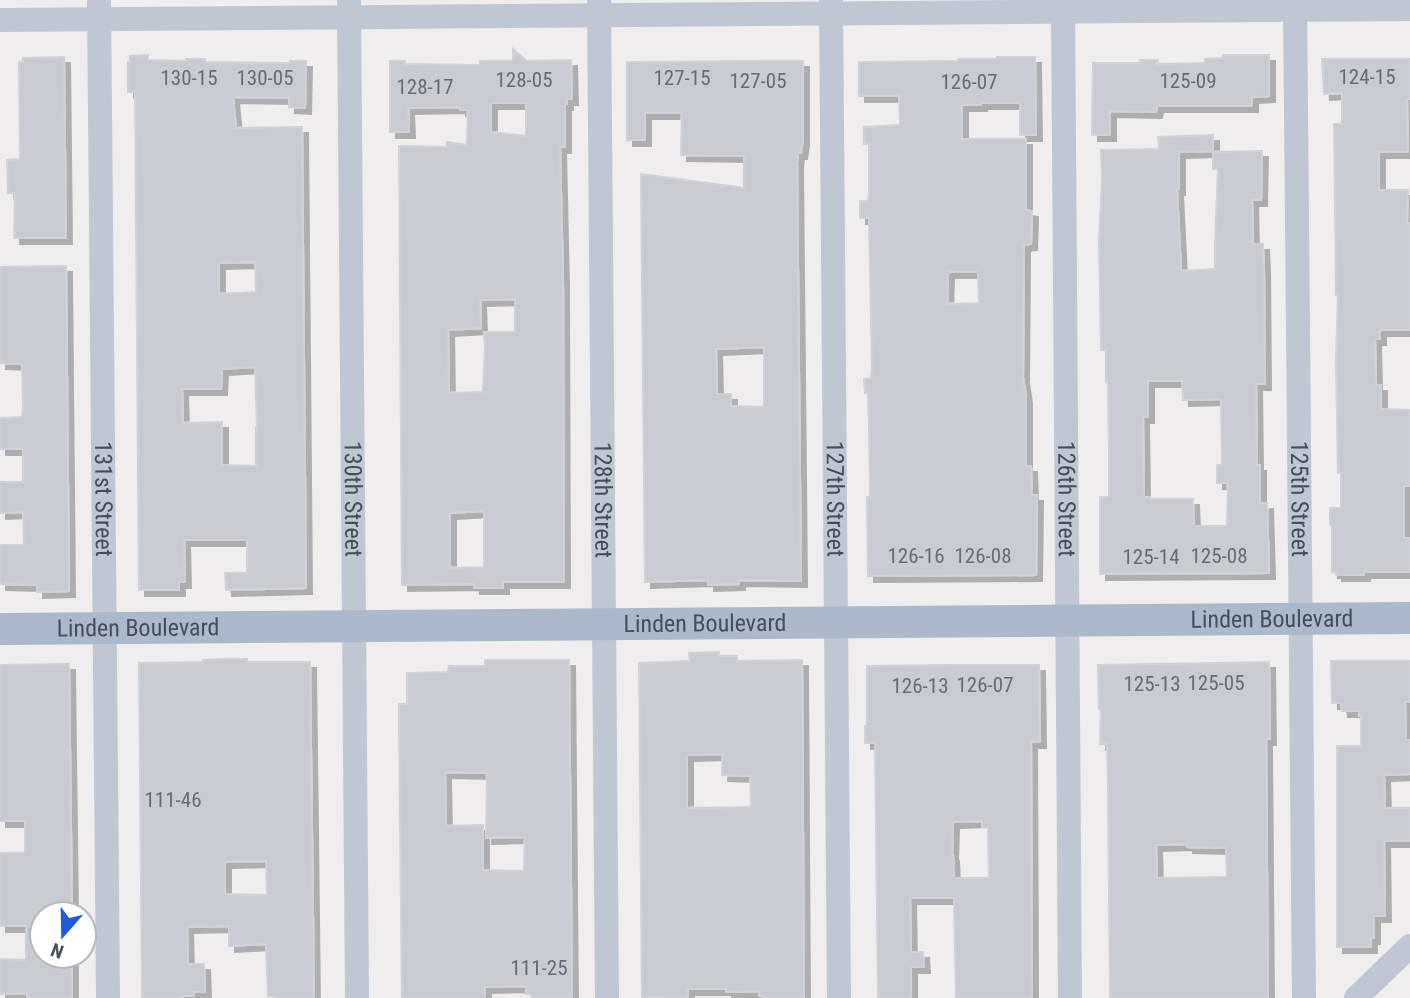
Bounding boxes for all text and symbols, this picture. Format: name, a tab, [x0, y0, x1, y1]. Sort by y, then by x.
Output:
house number: 124-15	[1338, 65, 1396, 89]
house number: 130-15	[160, 66, 218, 90]
house number: 130-05	[236, 66, 294, 90]
house number: 127-15	[653, 66, 711, 90]
house number: 128-05	[495, 68, 553, 92]
house number: 127-05	[729, 69, 787, 93]
house number: 125-09	[1159, 69, 1217, 93]
house number: 126-07	[940, 70, 998, 94]
house number: 128-17	[396, 75, 454, 99]
street label: 131st Street	[89, 441, 118, 557]
street label: 130th Street	[339, 441, 367, 557]
street label: 127th Street	[821, 441, 849, 557]
street label: 126th Street	[1052, 441, 1081, 557]
street label: 125th Street	[1285, 441, 1314, 557]
street label: 128th Street	[589, 442, 617, 558]
house number: 126-16	[887, 544, 945, 568]
house number: 126-08	[954, 544, 1012, 568]
house number: 125-08	[1190, 544, 1248, 568]
house number: 125-14	[1122, 545, 1180, 569]
street label: Linden Boulevard	[1190, 604, 1353, 634]
street label: Linden Boulevard	[623, 609, 787, 638]
street label: Linden Boulevard	[56, 613, 220, 643]
house number: 125-05	[1187, 671, 1245, 695]
house number: 125-13	[1123, 672, 1181, 696]
house number: 126-07	[956, 673, 1014, 697]
house number: 126-13	[891, 674, 949, 698]
house number: 111-46	[144, 788, 202, 812]
north arrow	[28, 900, 98, 970]
text: N	[48, 938, 67, 963]
house number: 111-25	[510, 956, 568, 980]

